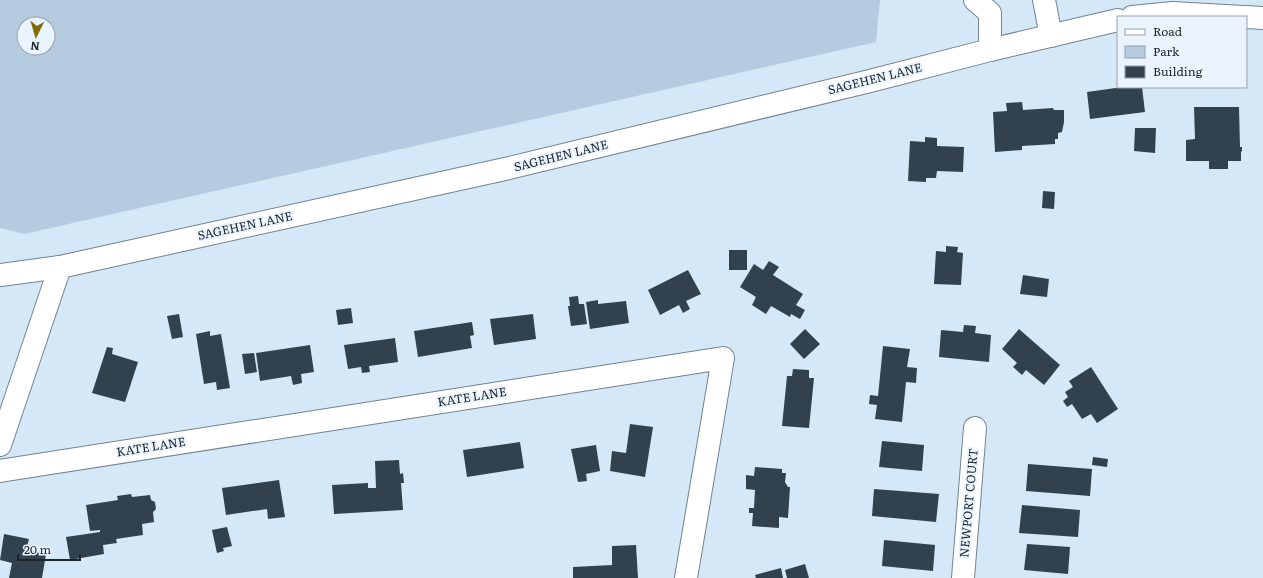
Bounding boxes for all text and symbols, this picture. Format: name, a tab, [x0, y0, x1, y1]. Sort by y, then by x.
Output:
north arrow	[16, 16, 56, 56]
legend	[1117, 16, 1247, 88]
text: Road	[1153, 22, 1183, 40]
text: N	[30, 39, 40, 55]
text: Park	[1153, 42, 1180, 60]
street label: SAGEHEN LANE	[826, 58, 924, 98]
text: Building	[1153, 62, 1203, 80]
street label: SAGEHEN LANE	[512, 135, 610, 175]
street label: SAGEHEN LANE	[196, 206, 294, 244]
street label: KATE LANE	[436, 382, 508, 410]
street label: KATE LANE	[115, 432, 187, 460]
street label: NEWPORT COURT	[954, 447, 982, 558]
scale bar	[18, 536, 80, 562]
text: 20 m	[24, 540, 51, 558]

